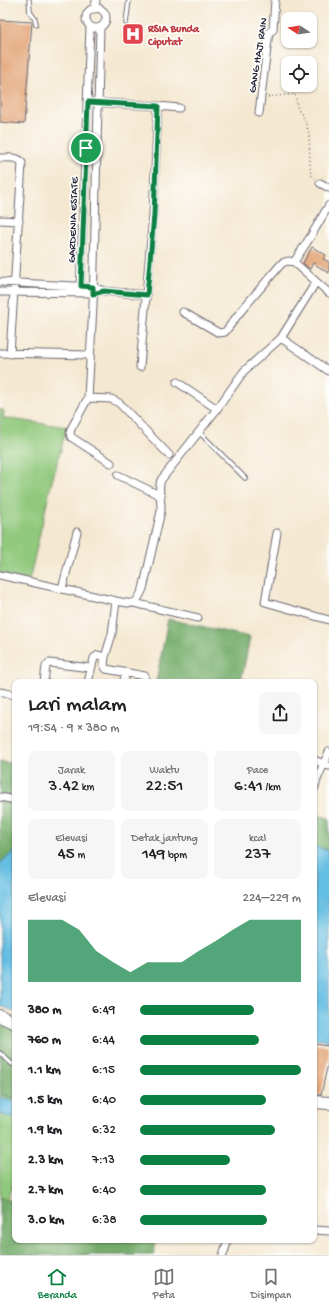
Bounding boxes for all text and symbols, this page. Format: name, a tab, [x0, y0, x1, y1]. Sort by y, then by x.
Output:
north arrow	[281, 12, 317, 48]
map controls	[281, 12, 317, 92]
street label: GANG HAJI RAIN	[247, 17, 271, 94]
hospital icon: RSIA Bunda Ciputat	[120, 21, 146, 47]
place label: RSIA Bunda Ciputat	[147, 24, 200, 49]
button: locate	[281, 56, 317, 92]
pin	[69, 131, 103, 165]
icon: arrive	[75, 137, 97, 159]
street label: GARDENIA ESTATE	[67, 176, 82, 263]
button: share	[259, 692, 301, 734]
text: Lari malam	[28, 693, 127, 719]
text: 19:54 · 9 × 380 m	[28, 721, 120, 736]
text: Jarak	[58, 765, 85, 777]
text: Waktu	[149, 765, 180, 777]
text: Pace	[247, 765, 268, 777]
text: 3.42	[49, 777, 79, 797]
text: 22:51	[146, 777, 183, 797]
text: 6:41	[234, 777, 263, 797]
text: km	[79, 782, 94, 794]
text: /km	[263, 782, 281, 794]
text: Elevasi	[55, 833, 88, 845]
text: Detak jantung	[131, 833, 198, 845]
text: kcal	[249, 833, 266, 845]
text: 45	[58, 845, 75, 865]
text: 149	[142, 845, 165, 865]
text: 237	[245, 845, 271, 865]
text: m	[75, 850, 85, 862]
text: bpm	[165, 850, 187, 862]
text: Elevasi	[28, 891, 66, 906]
text: 224–229 m	[243, 891, 301, 906]
text: 380 m	[28, 1003, 62, 1018]
text: 6:49	[92, 1003, 115, 1018]
text: 760 m	[28, 1033, 61, 1048]
text: 6:44	[92, 1033, 115, 1048]
text: 1.1 km	[28, 1063, 61, 1078]
text: 6:15	[92, 1063, 115, 1078]
text: 1.5 km	[28, 1093, 62, 1108]
text: 6:40	[92, 1093, 116, 1108]
text: 1.9 km	[28, 1123, 62, 1138]
text: 6:32	[92, 1123, 116, 1138]
text: 2.3 km	[28, 1153, 63, 1168]
text: 7:13	[92, 1153, 115, 1168]
text: 2.7 km	[28, 1183, 63, 1198]
text: 6:40	[92, 1183, 116, 1198]
text: 3.0 km	[28, 1213, 64, 1228]
text: 6:38	[92, 1213, 117, 1228]
tab: Beranda	[38, 1266, 77, 1302]
tab: Peta	[153, 1266, 175, 1302]
tab: Disimpan	[251, 1266, 291, 1302]

